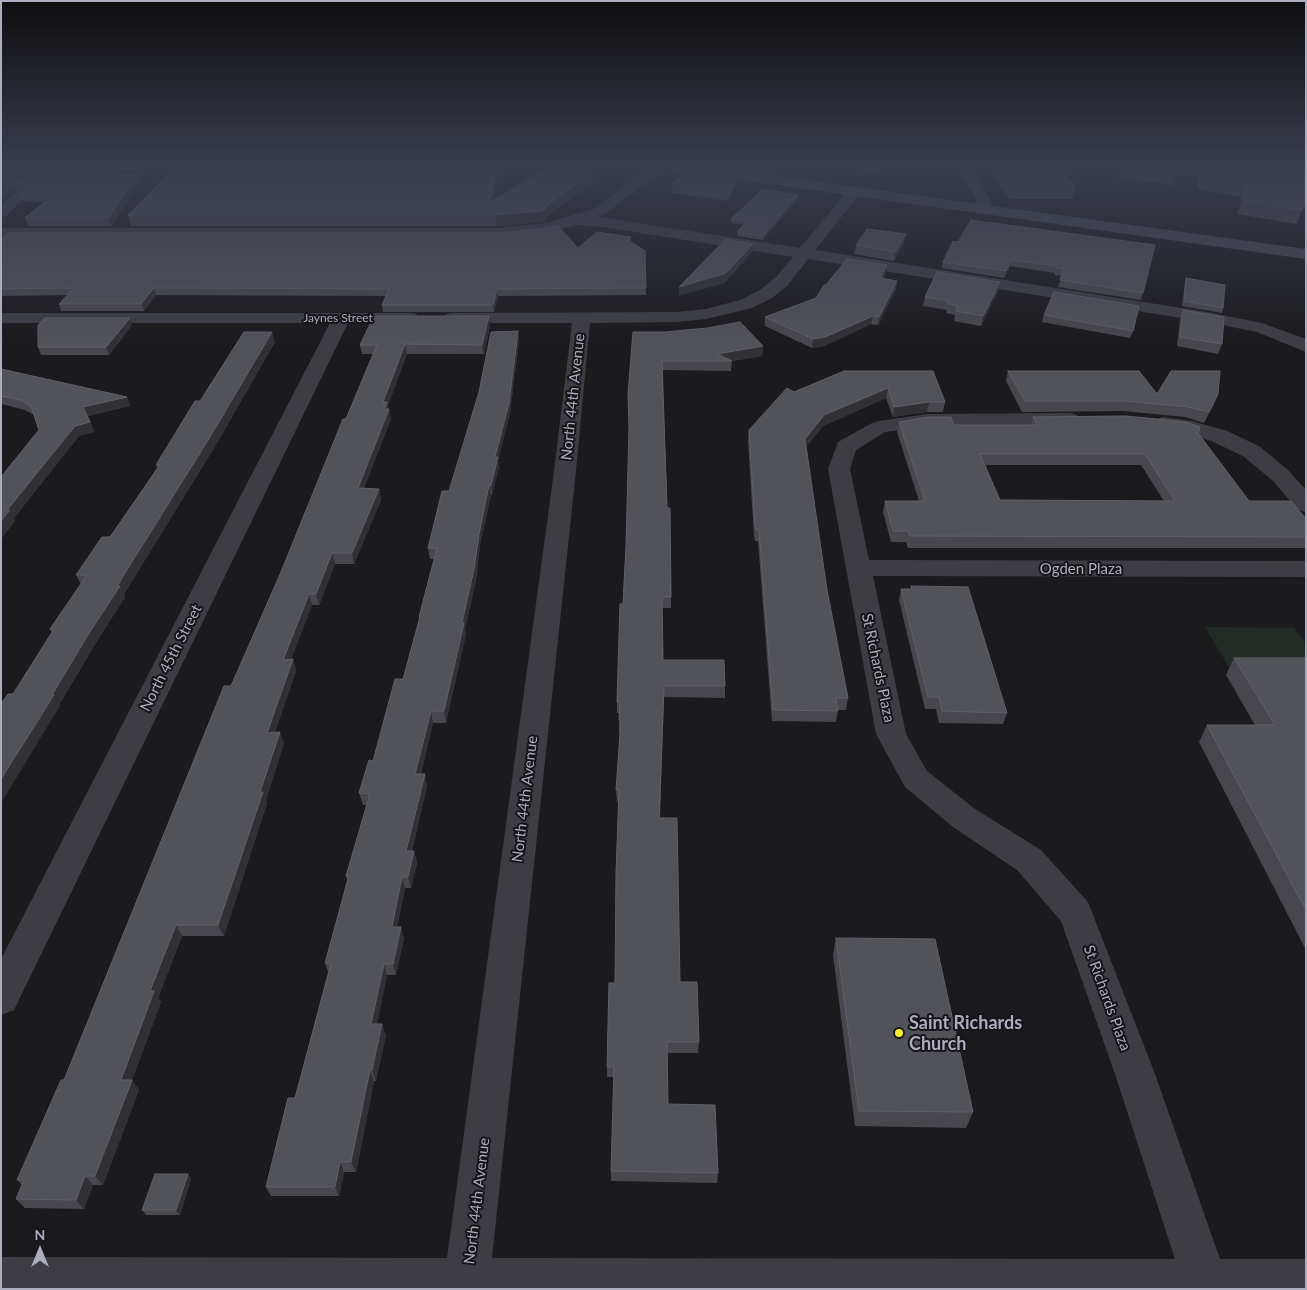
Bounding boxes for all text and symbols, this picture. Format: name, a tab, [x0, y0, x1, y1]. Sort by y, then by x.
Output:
street label: Jaynes Street	[303, 311, 373, 325]
street label: North 44th Avenue	[557, 333, 589, 461]
street label: Ogden Plaza	[1040, 560, 1122, 578]
street label: North 45th Street	[136, 602, 206, 714]
street label: St Richards Plaza	[858, 612, 898, 724]
street label: North 44th Avenue	[508, 735, 542, 863]
street label: St Richards Plaza	[1080, 943, 1134, 1053]
place label: Saint Richards Church	[909, 1012, 1022, 1054]
marker: Saint Richards Church	[893, 1027, 905, 1039]
street label: North 44th Avenue	[460, 1137, 494, 1265]
north arrow	[15, 1225, 65, 1275]
text: N	[35, 1226, 45, 1243]

